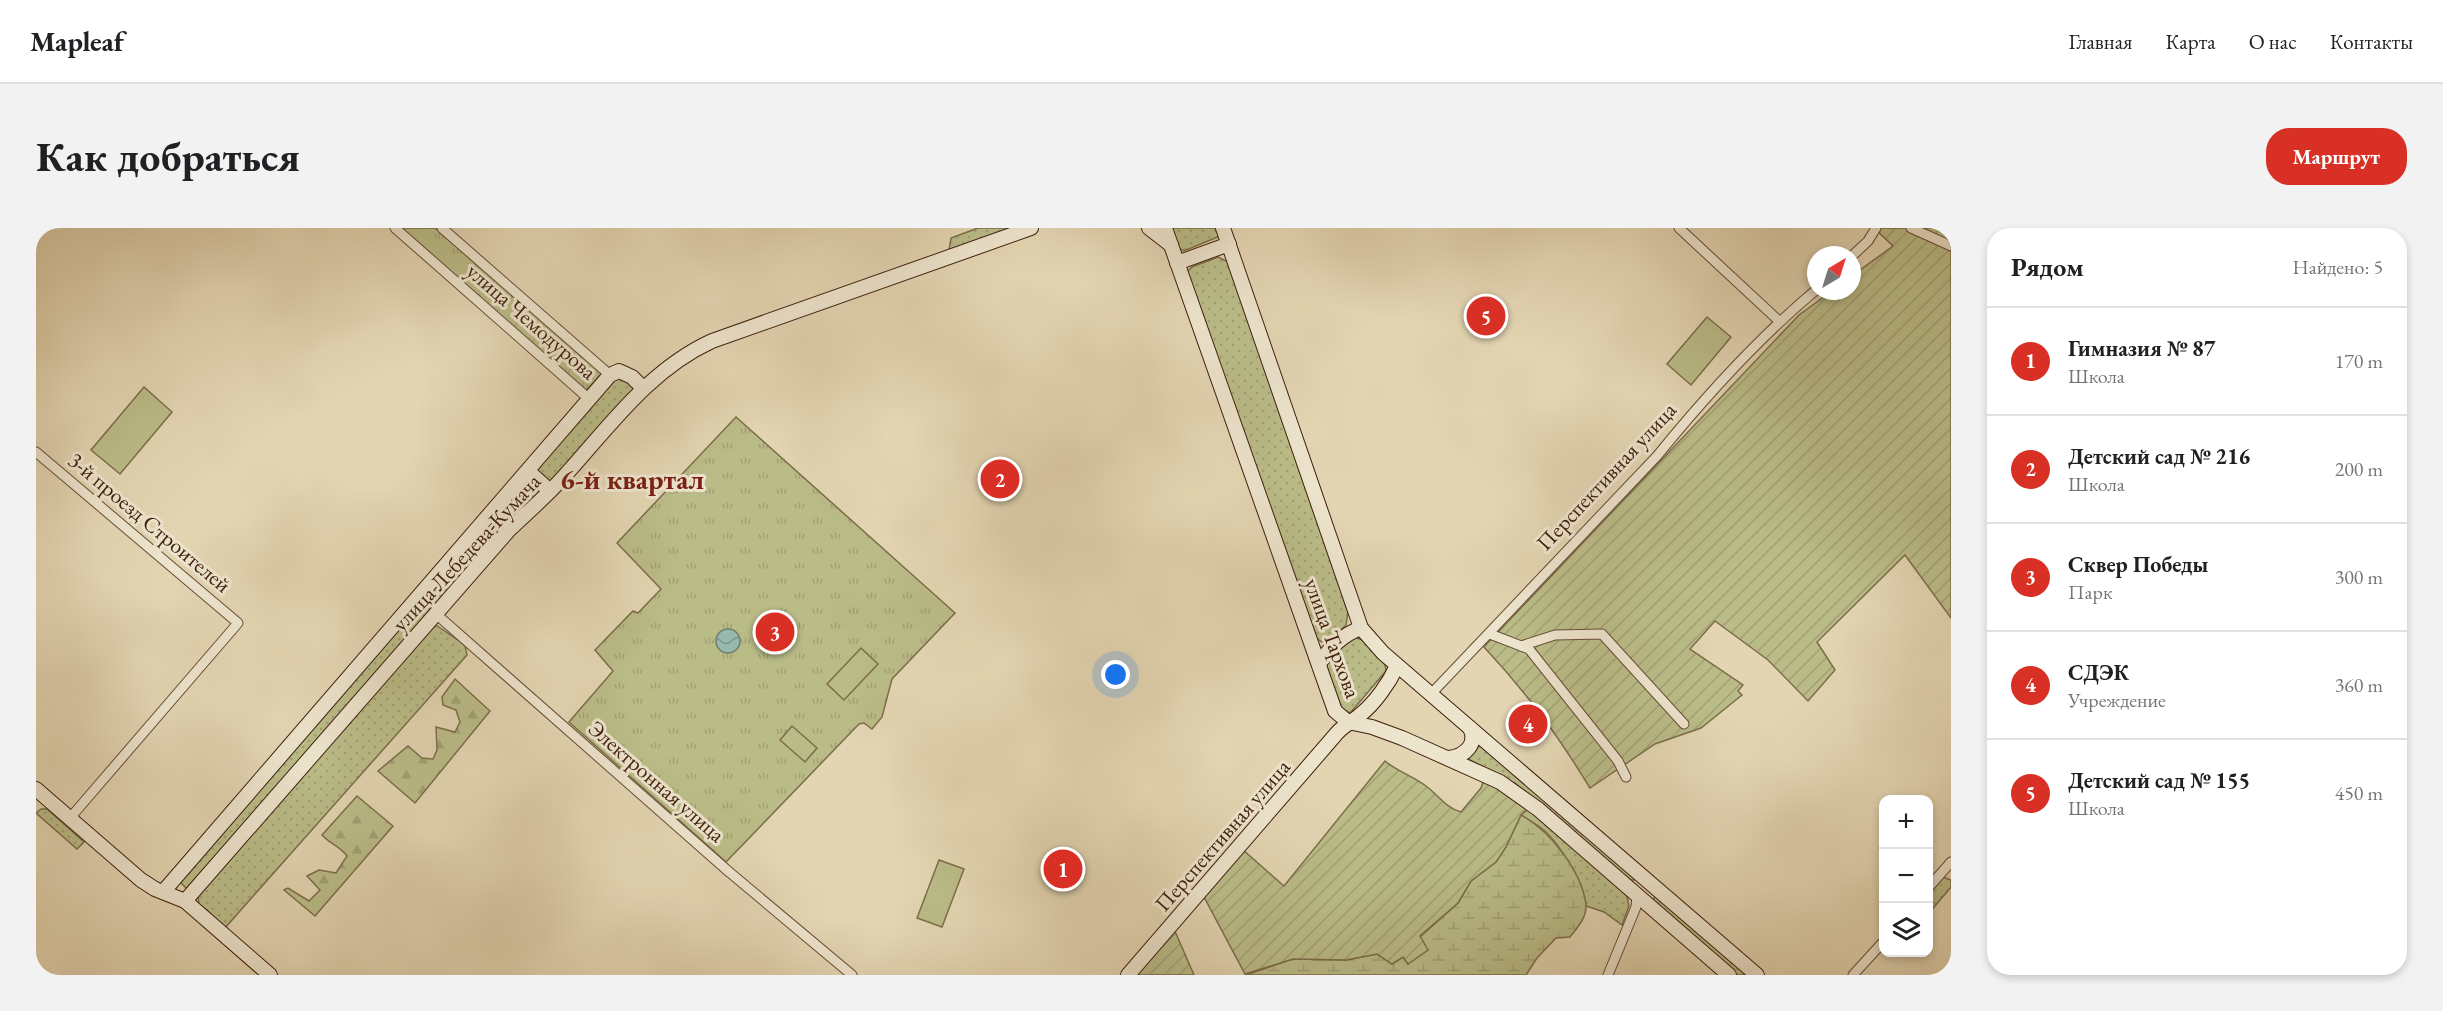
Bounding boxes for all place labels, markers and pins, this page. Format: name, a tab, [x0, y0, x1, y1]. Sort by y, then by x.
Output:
pin: 5	[1466, 294, 1506, 338]
pin: 2	[980, 456, 1020, 502]
pin: 3	[756, 610, 794, 654]
pin: 4	[1508, 702, 1548, 746]
pin: 1	[1044, 846, 1082, 892]

